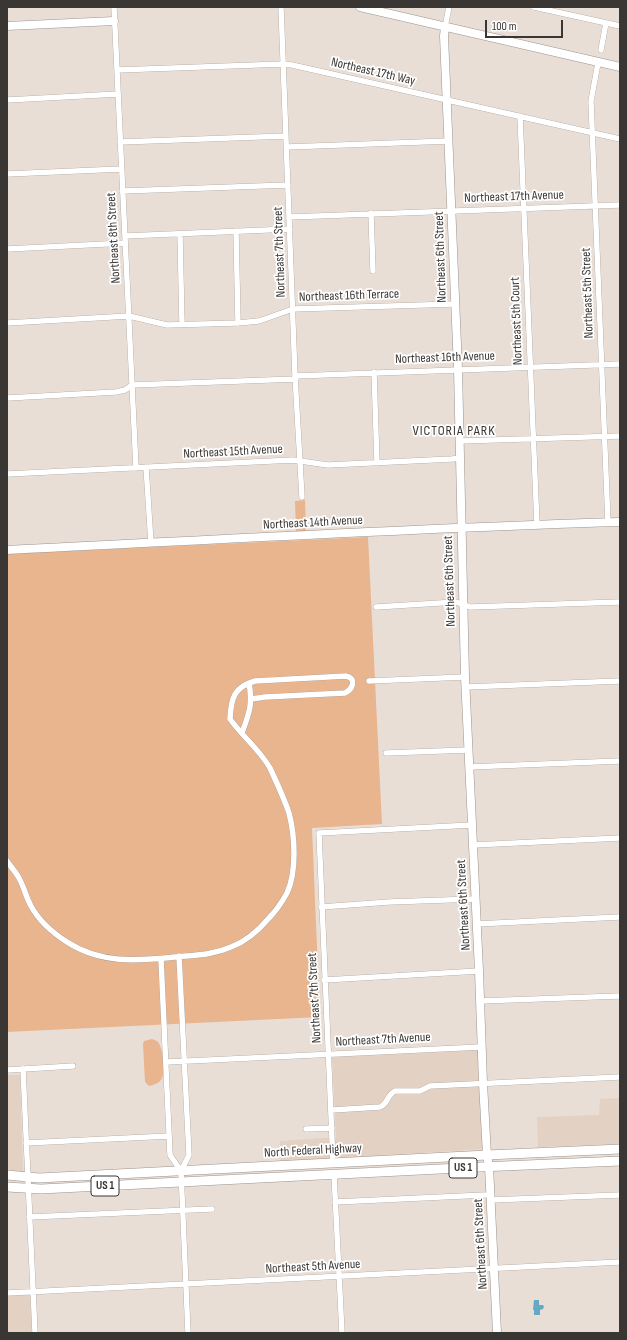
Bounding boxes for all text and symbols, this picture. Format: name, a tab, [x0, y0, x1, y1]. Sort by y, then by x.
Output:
scale bar	[487, 12, 565, 38]
text: 100 m	[492, 19, 517, 34]
street label: Northeast 17th Way	[329, 55, 417, 89]
street label: Northeast 17th Avenue	[464, 187, 564, 207]
street label: Northeast 8th Street	[104, 192, 124, 284]
street label: Northeast 7th Street	[271, 206, 289, 298]
street label: Northeast 6th Street	[432, 211, 450, 303]
street label: Northeast 5th Street	[579, 247, 597, 339]
street label: Northeast 5th Court	[508, 277, 526, 365]
street label: Northeast 16th Terrace	[299, 286, 399, 306]
street label: Northeast 16th Avenue	[395, 348, 495, 368]
district label: VICTORIA PARK	[412, 423, 496, 439]
street label: Northeast 15th Avenue	[183, 442, 283, 462]
street label: Northeast 14th Avenue	[263, 513, 363, 533]
street label: Northeast 6th Street	[441, 535, 459, 627]
street label: Northeast 6th Street	[454, 859, 474, 951]
street label: Northeast 7th Street	[305, 952, 325, 1044]
street label: Northeast 7th Avenue	[335, 1030, 431, 1050]
street label: North Federal Highway	[264, 1141, 362, 1161]
road number: US 1	[449, 1158, 477, 1178]
road number: US 1	[91, 1176, 119, 1196]
street label: Northeast 6th Street	[471, 1198, 491, 1290]
street label: Northeast 5th Avenue	[265, 1257, 361, 1277]

